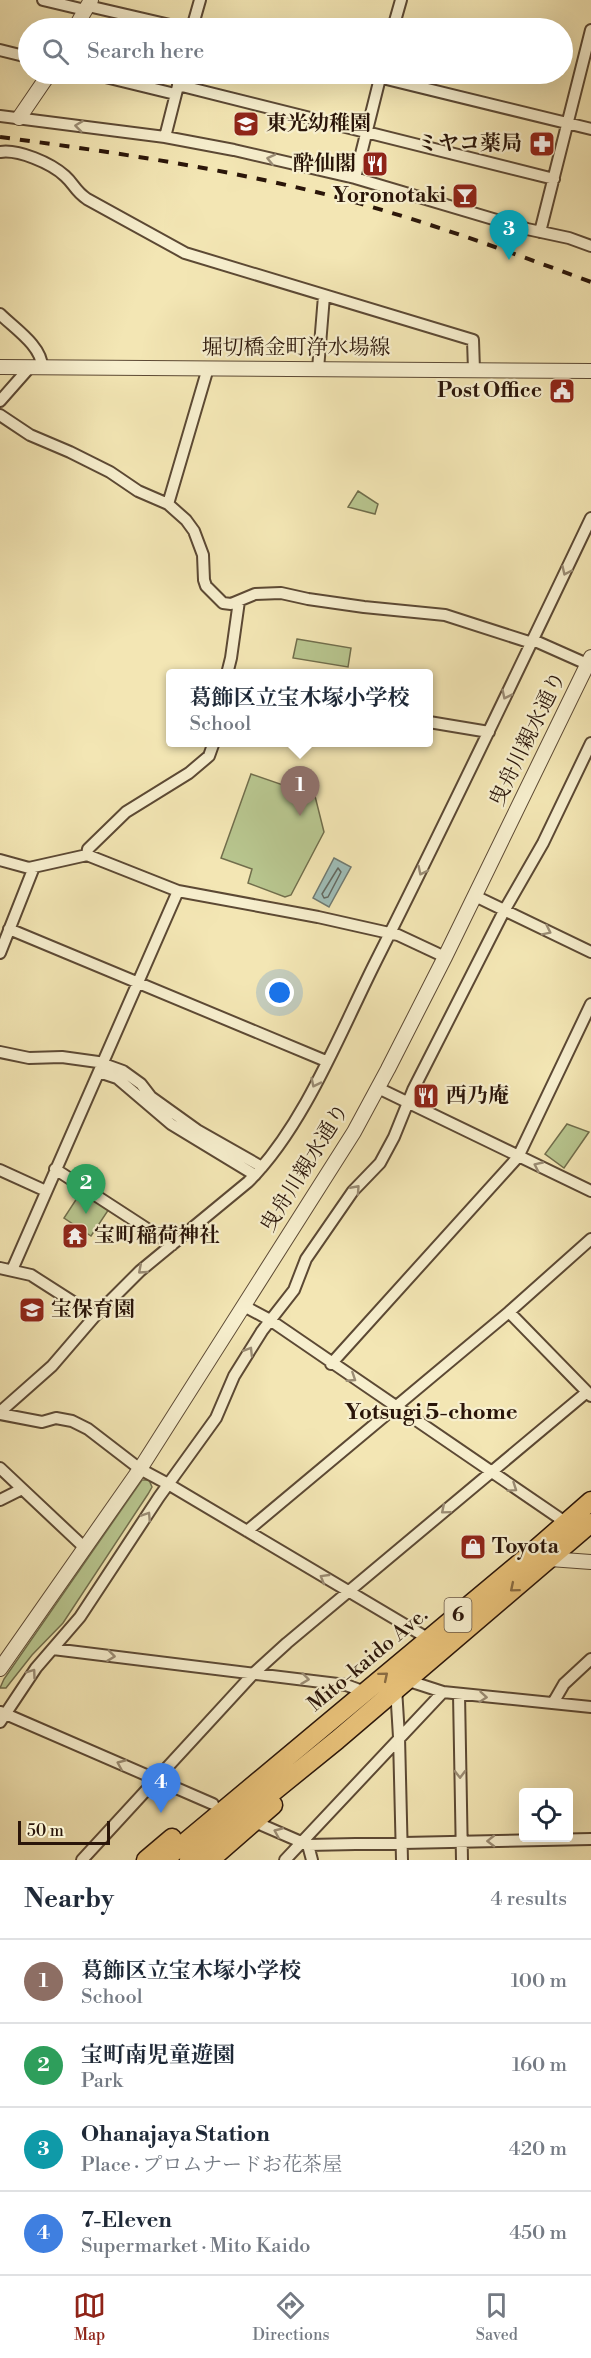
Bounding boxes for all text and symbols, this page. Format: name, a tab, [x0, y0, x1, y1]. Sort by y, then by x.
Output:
search box	[18, 18, 573, 84]
icon: search	[39, 35, 72, 68]
text: Search here	[87, 38, 204, 65]
school or university icon: 東光幼稚園	[231, 109, 261, 139]
place label: 東光幼稚園	[266, 111, 371, 137]
one-way arrow	[75, 120, 84, 132]
pharmacy icon: ミヤコ薬局	[527, 129, 557, 159]
place label: ミヤコ薬局	[417, 131, 522, 157]
restaurant icon: 酔仙閣	[360, 149, 390, 179]
place label: 酔仙閣	[293, 151, 356, 177]
one-way arrow	[267, 153, 277, 166]
bar icon: Yoronotaki	[450, 181, 480, 211]
place label: Yoronotaki	[333, 183, 446, 209]
pin: 3	[490, 210, 528, 260]
street label: 堀切橋金町浄水場線	[202, 335, 391, 361]
public building icon: Post Office	[547, 376, 577, 406]
place label: Post Office	[437, 378, 542, 404]
one-way arrow	[561, 565, 573, 576]
street label: 曳舟川親水通り	[484, 667, 572, 811]
popup	[166, 669, 433, 747]
text: 葛飾区立宝木塚小学校	[189, 685, 410, 712]
one-way arrow	[502, 689, 513, 700]
text: School	[189, 712, 251, 737]
pin: 1	[280, 766, 320, 816]
one-way arrow	[417, 864, 429, 875]
one-way arrow	[541, 924, 552, 936]
your location	[265, 978, 294, 1007]
one-way arrow	[311, 1076, 323, 1087]
restaurant icon: 西乃庵	[411, 1081, 441, 1111]
place label: 西乃庵	[446, 1083, 509, 1109]
street label: 曳舟川親水通り	[255, 1099, 355, 1237]
one-way arrow	[534, 1162, 545, 1174]
pin: 2	[66, 1164, 106, 1214]
one-way arrow	[349, 1185, 360, 1196]
temple icon: 宝町稲荷神社	[60, 1221, 90, 1251]
place label: 宝町稲荷神社	[94, 1223, 220, 1249]
one-way arrow	[138, 1262, 149, 1273]
school or university icon: 宝保育園	[17, 1295, 47, 1325]
place label: 宝保育園	[51, 1297, 135, 1323]
one-way arrow	[242, 1347, 254, 1357]
one-way arrow	[345, 1371, 356, 1382]
district label: Yotsugi 5-chome	[344, 1399, 518, 1426]
one-way arrow	[507, 1480, 518, 1491]
one-way arrow	[441, 1502, 452, 1513]
one-way arrow	[139, 1512, 151, 1522]
shop icon: Toyota	[458, 1532, 488, 1562]
place label: Toyota	[492, 1534, 559, 1560]
one-way arrow	[320, 1573, 330, 1585]
one-way arrow	[510, 1581, 521, 1592]
road number: 6	[444, 1598, 472, 1632]
street label: Mito-kaido Ave.	[303, 1602, 433, 1718]
one-way arrow	[107, 1649, 116, 1662]
one-way arrow	[25, 1669, 36, 1680]
one-way arrow	[300, 1673, 309, 1685]
one-way arrow	[377, 1673, 388, 1684]
one-way arrow	[479, 1690, 488, 1703]
one-way arrow	[116, 1759, 127, 1771]
pin: 4	[142, 1764, 180, 1813]
one-way arrow	[454, 1769, 467, 1778]
map controls	[519, 1788, 573, 1842]
button: locate	[519, 1788, 573, 1842]
scale bar	[18, 1818, 110, 1846]
text: 50 m	[27, 1821, 64, 1841]
one-way arrow	[273, 1827, 284, 1839]
one-way arrow	[486, 1835, 495, 1847]
text: Nearby	[24, 1883, 114, 1915]
text: 4 results	[490, 1887, 567, 1912]
text: 葛飾区立宝木塚小学校	[81, 1958, 301, 1985]
text: 1	[39, 1969, 48, 1994]
text: 100 m	[511, 1969, 567, 1994]
text: School	[81, 1985, 143, 2010]
text: 宝町南児童遊園	[81, 2042, 235, 2069]
text: 2	[37, 2053, 50, 2078]
text: 160 m	[512, 2053, 567, 2078]
text: Park	[81, 2069, 123, 2094]
text: Ohanajaya Station	[81, 2121, 270, 2148]
text: 3	[37, 2137, 50, 2162]
text: 420 m	[509, 2137, 567, 2162]
text: Place · プロムナードお花茶屋	[81, 2153, 342, 2178]
text: 7-Eleven	[81, 2207, 172, 2234]
text: 4	[37, 2221, 50, 2246]
text: 450 m	[509, 2221, 567, 2246]
text: Supermarket · Mito Kaido	[81, 2234, 311, 2259]
tab: Map	[73, 2289, 106, 2345]
tab: Directions	[252, 2289, 330, 2345]
tab: Saved	[476, 2289, 518, 2345]

